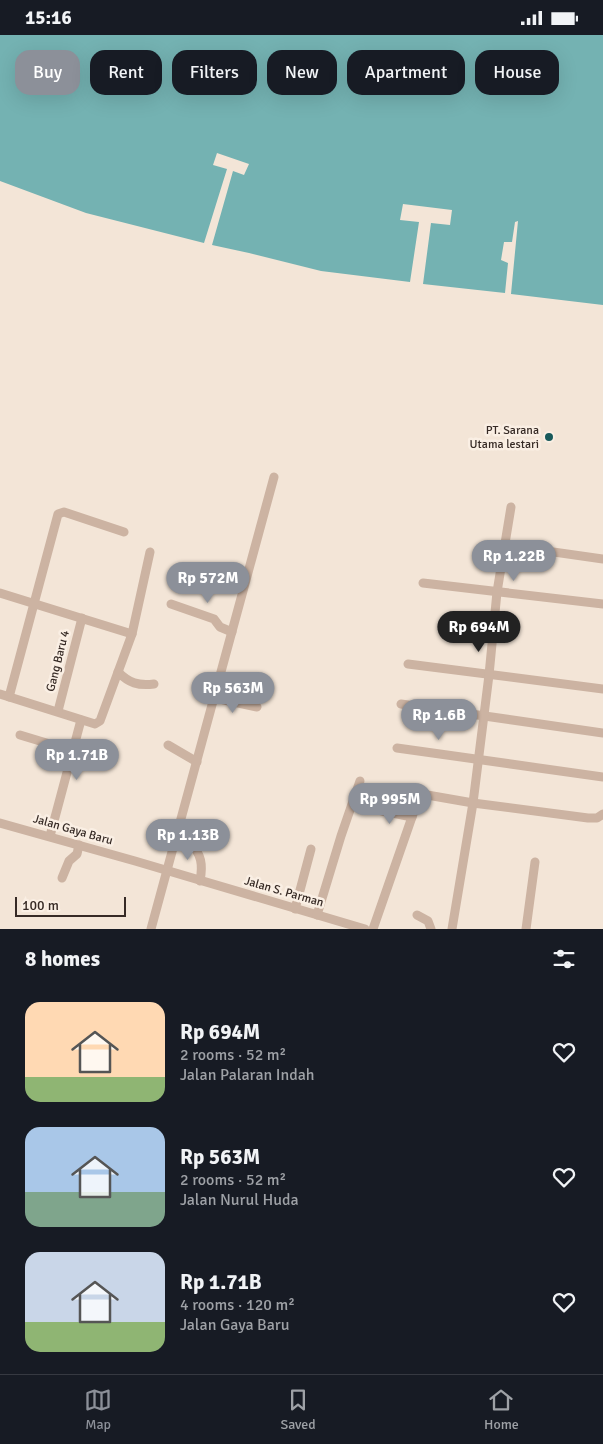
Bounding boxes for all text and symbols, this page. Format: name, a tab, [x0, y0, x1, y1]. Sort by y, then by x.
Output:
text: 15:16	[25, 6, 72, 30]
chip: Buy	[15, 50, 80, 95]
chip: Rent	[90, 50, 162, 95]
chip: Filters	[172, 50, 257, 95]
chip: New	[267, 50, 337, 95]
chip: Apartment	[347, 50, 465, 95]
chip: House	[475, 50, 559, 95]
place label: PT. Sarana Utama lestari	[470, 423, 539, 452]
marker: PT. Sarana Utama lestari	[543, 431, 555, 443]
pin: Rp 1.22B	[462, 539, 566, 582]
text: Rp 1.22B	[483, 546, 545, 566]
pin: Rp 572M	[162, 561, 254, 604]
text: Rp 572M	[177, 568, 239, 588]
pin: Rp 694M	[433, 611, 525, 653]
text: Rp 694M	[448, 617, 510, 637]
street label: Gang Baru 4	[43, 628, 73, 693]
pin: Rp 563M	[187, 671, 279, 714]
text: Rp 563M	[202, 678, 264, 698]
pin: Rp 1.6B	[393, 699, 485, 741]
text: Rp 1.6B	[412, 705, 466, 725]
pin: Rp 1.71B	[25, 739, 129, 781]
text: Rp 1.71B	[46, 745, 108, 765]
pin: Rp 995M	[344, 783, 436, 825]
text: Rp 995M	[359, 789, 421, 809]
street label: Jalan Gaya Baru	[31, 811, 115, 849]
pin: Rp 1.13B	[136, 819, 240, 861]
text: Rp 1.13B	[157, 825, 219, 845]
street label: Jalan S. Parman	[243, 874, 325, 910]
scale bar	[15, 894, 126, 917]
text: 100 m	[22, 897, 59, 914]
icon: filters	[550, 945, 578, 973]
text: 8 homes	[25, 946, 100, 972]
text: Rp 694M	[180, 1019, 260, 1045]
icon: home	[65, 1022, 125, 1082]
icon: heart	[550, 1038, 578, 1066]
text: 2 rooms · 52 m²	[180, 1045, 286, 1065]
text: Jalan Palaran Indah	[180, 1065, 314, 1085]
text: Rp 563M	[180, 1144, 260, 1170]
icon: home	[65, 1147, 125, 1207]
icon: heart	[550, 1163, 578, 1191]
text: 2 rooms · 52 m²	[180, 1170, 286, 1190]
text: Jalan Nurul Huda	[180, 1190, 299, 1210]
text: Rp 1.71B	[180, 1269, 262, 1295]
icon: home	[65, 1272, 125, 1332]
icon: heart	[550, 1288, 578, 1316]
text: 4 rooms · 120 m²	[180, 1295, 295, 1315]
text: Jalan Gaya Baru	[180, 1315, 290, 1335]
tab: Map	[84, 1386, 112, 1433]
tab: Saved	[280, 1386, 316, 1433]
tab: Home	[484, 1386, 519, 1433]

